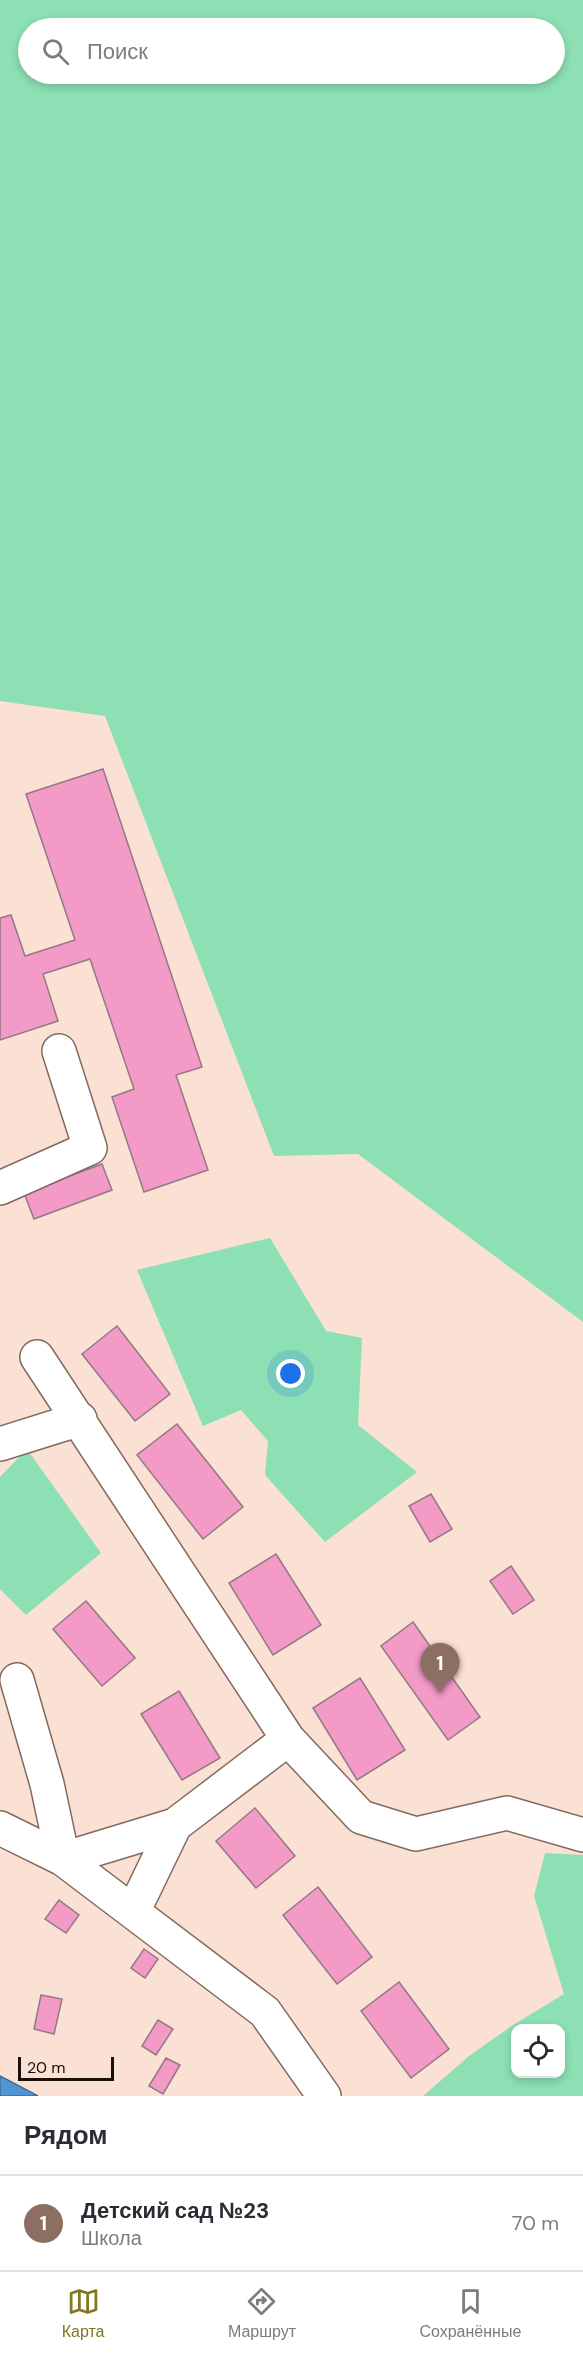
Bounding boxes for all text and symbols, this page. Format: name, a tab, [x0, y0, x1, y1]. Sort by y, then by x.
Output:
search box	[18, 18, 565, 84]
icon: search	[39, 35, 72, 68]
text: Поиск	[87, 37, 148, 66]
your location	[276, 1359, 305, 1388]
pin: 1	[420, 1644, 460, 1693]
map controls	[511, 2024, 565, 2078]
button: locate	[511, 2024, 565, 2078]
scale bar	[18, 2054, 114, 2082]
text: 20 m	[27, 2057, 66, 2078]
text: Рядом	[24, 2118, 107, 2152]
text: Детский сад №23	[81, 2196, 269, 2225]
text: 1	[40, 2210, 47, 2236]
text: 70 m	[512, 2210, 559, 2236]
text: Школа	[81, 2225, 142, 2251]
tab: Карта	[62, 2285, 105, 2342]
tab: Маршрут	[228, 2285, 296, 2342]
tab: Сохранённые	[419, 2285, 521, 2342]

